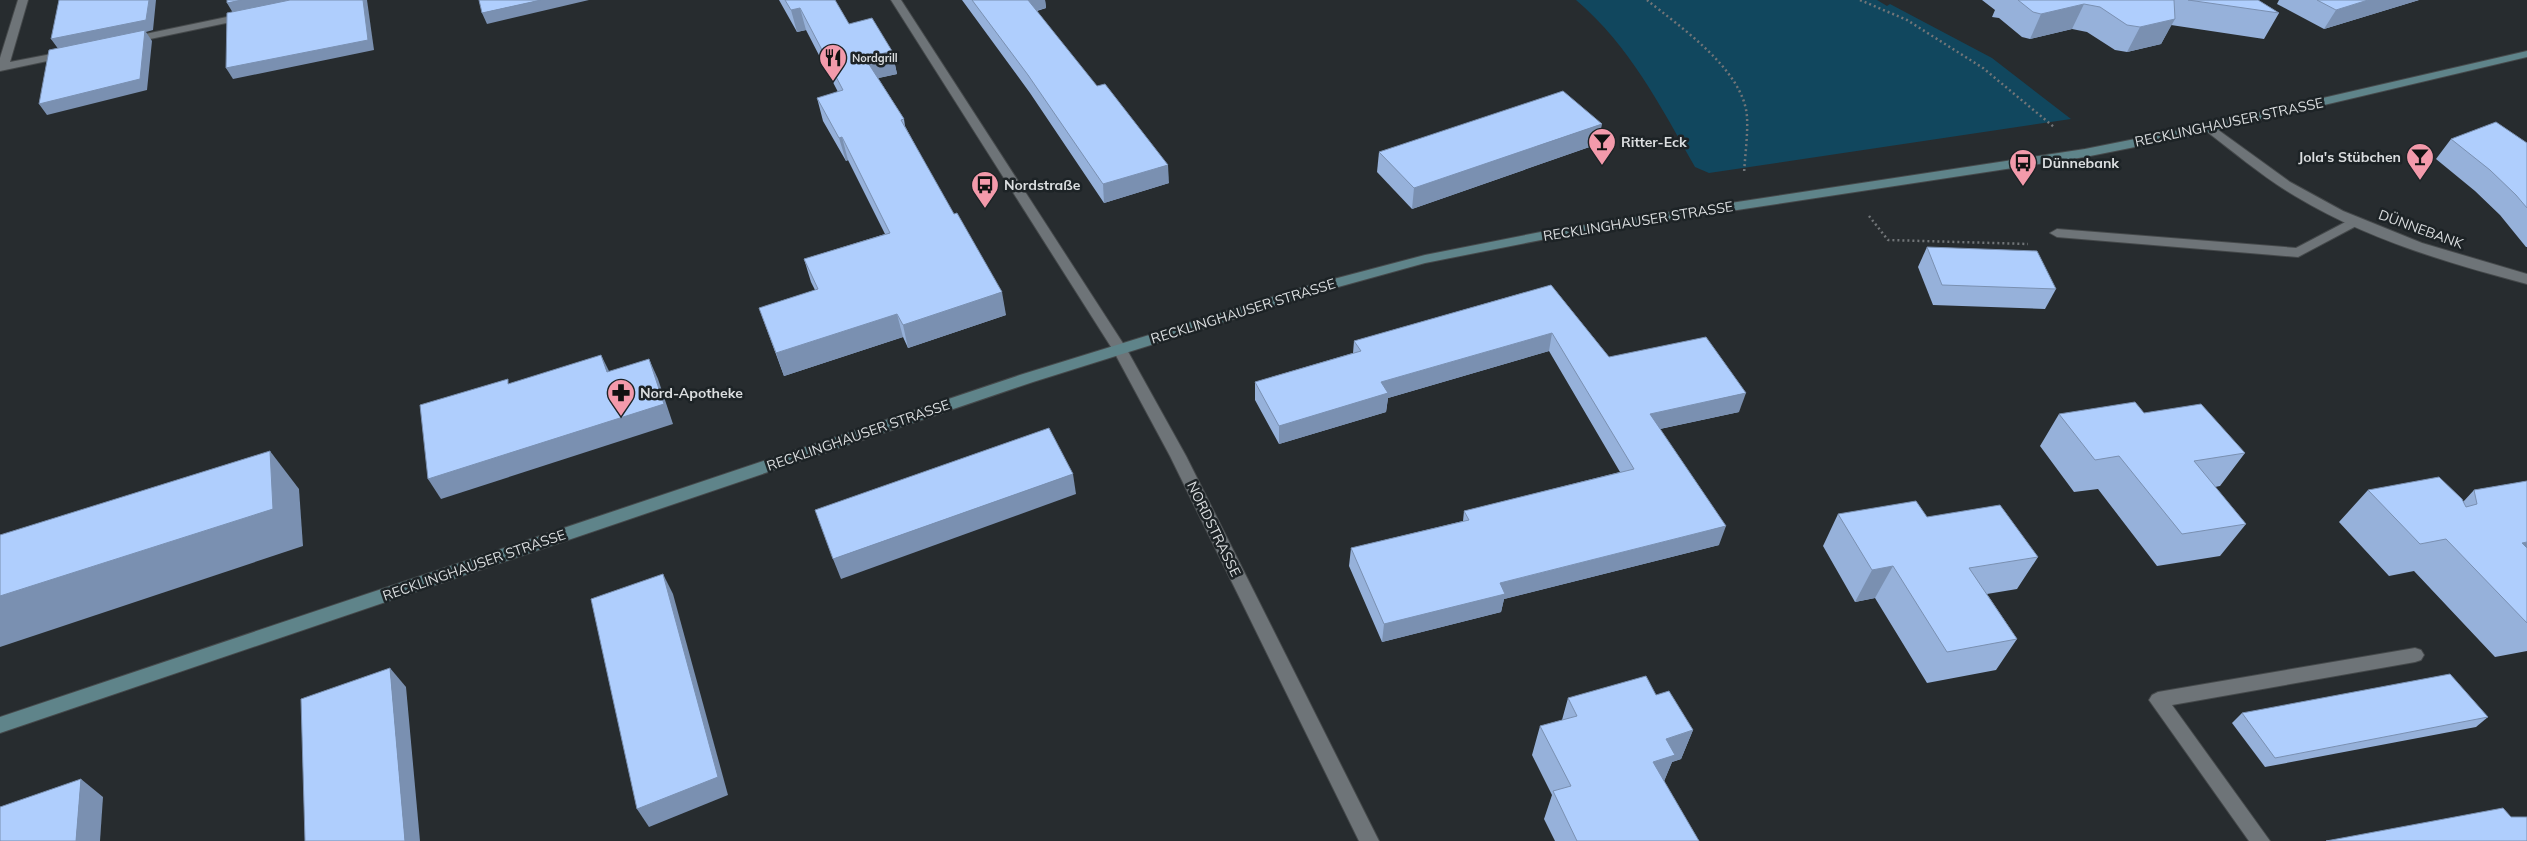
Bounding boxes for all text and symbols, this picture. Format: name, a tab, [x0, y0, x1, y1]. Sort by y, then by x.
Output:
restaurant icon: Nordgrill	[818, 43, 848, 82]
place label: Nordgrill	[852, 51, 898, 65]
street label: RECKLINGHAUSER STRASSE	[2133, 93, 2325, 151]
bar icon: Ritter-Eck	[1587, 127, 1617, 166]
place label: Ritter-Eck	[1621, 133, 1687, 151]
bar icon: Jola's Stübchen	[2405, 142, 2435, 181]
bus stop icon: Dünnebank	[2008, 148, 2038, 187]
place label: Jola's Stübchen	[2298, 148, 2401, 166]
place label: Dünnebank	[2042, 154, 2119, 172]
bus stop icon: Nordstraße	[970, 170, 1000, 209]
place label: Nordstraße	[1004, 176, 1081, 194]
street label: RECKLINGHAUSER STRASSE	[1542, 197, 1734, 245]
street label: DÜNNEBANK	[2376, 205, 2467, 253]
street label: RECKLINGHAUSER STRASSE	[1149, 274, 1337, 348]
pharmacy icon: Nord-Apotheke	[606, 378, 636, 417]
place label: Nord-Apotheke	[640, 384, 743, 402]
street label: RECKLINGHAUSER STRASSE	[764, 395, 952, 475]
street label: NORDSTRASSE	[1183, 478, 1245, 580]
street label: RECKLINGHAUSER STRASSE	[380, 525, 568, 605]

